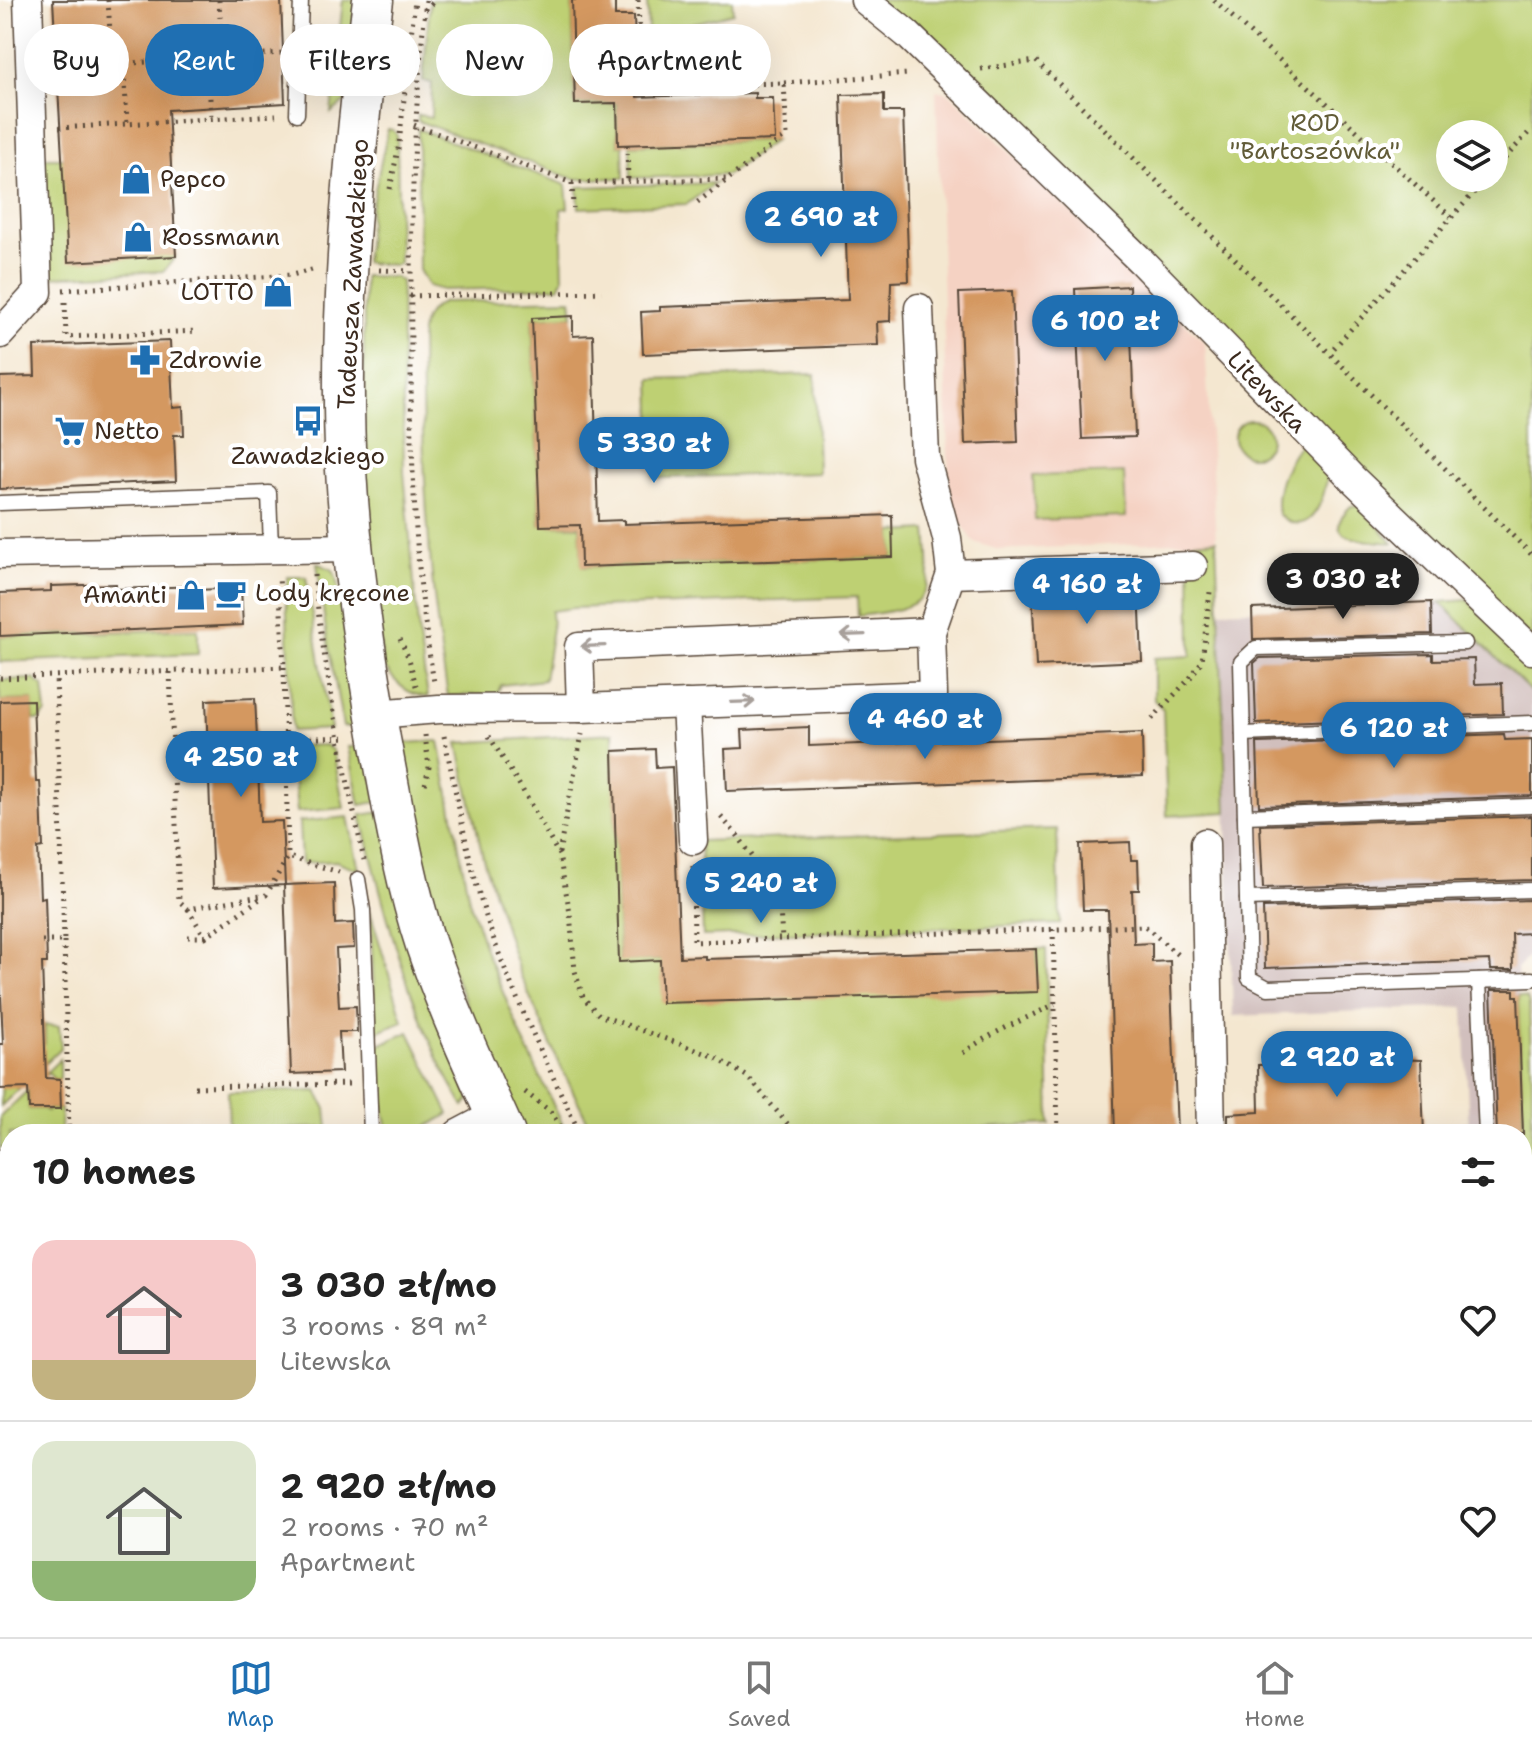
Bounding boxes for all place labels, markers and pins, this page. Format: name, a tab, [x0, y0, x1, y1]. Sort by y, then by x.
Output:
shop icon: Pepco	[119, 162, 153, 196]
place label: Pepco	[160, 163, 226, 195]
pin: 2 690 zł	[738, 191, 904, 259]
shop icon: Rossmann	[121, 220, 155, 254]
place label: Rossmann	[162, 221, 280, 253]
shop icon: LOTTO	[261, 275, 295, 309]
place label: LOTTO	[181, 276, 254, 308]
pin: 6 100 zł	[1022, 295, 1188, 363]
pharmacy icon: Zdrowie	[128, 343, 162, 377]
place label: Zdrowie	[169, 344, 263, 376]
bus stop icon: Zawadzkiego	[291, 404, 325, 438]
supermarket icon: Netto	[53, 414, 87, 448]
place label: Netto	[94, 415, 160, 447]
pin: 5 330 zł	[571, 417, 737, 485]
place label: Zawadzkiego	[231, 440, 385, 472]
pin: 3 030 zł	[1260, 553, 1426, 621]
pin: 4 160 zł	[1004, 558, 1170, 626]
cafe icon: Lody kręcone	[214, 576, 248, 610]
place label: Lody kręcone	[255, 577, 410, 609]
shop icon: Amanti	[174, 578, 208, 612]
place label: Amanti	[83, 579, 167, 611]
pin: 4 460 zł	[842, 693, 1008, 761]
pin: 6 120 zł	[1311, 702, 1477, 770]
pin: 4 250 zł	[158, 731, 324, 799]
pin: 5 240 zł	[678, 857, 844, 925]
pin: 2 920 zł	[1254, 1031, 1420, 1099]

